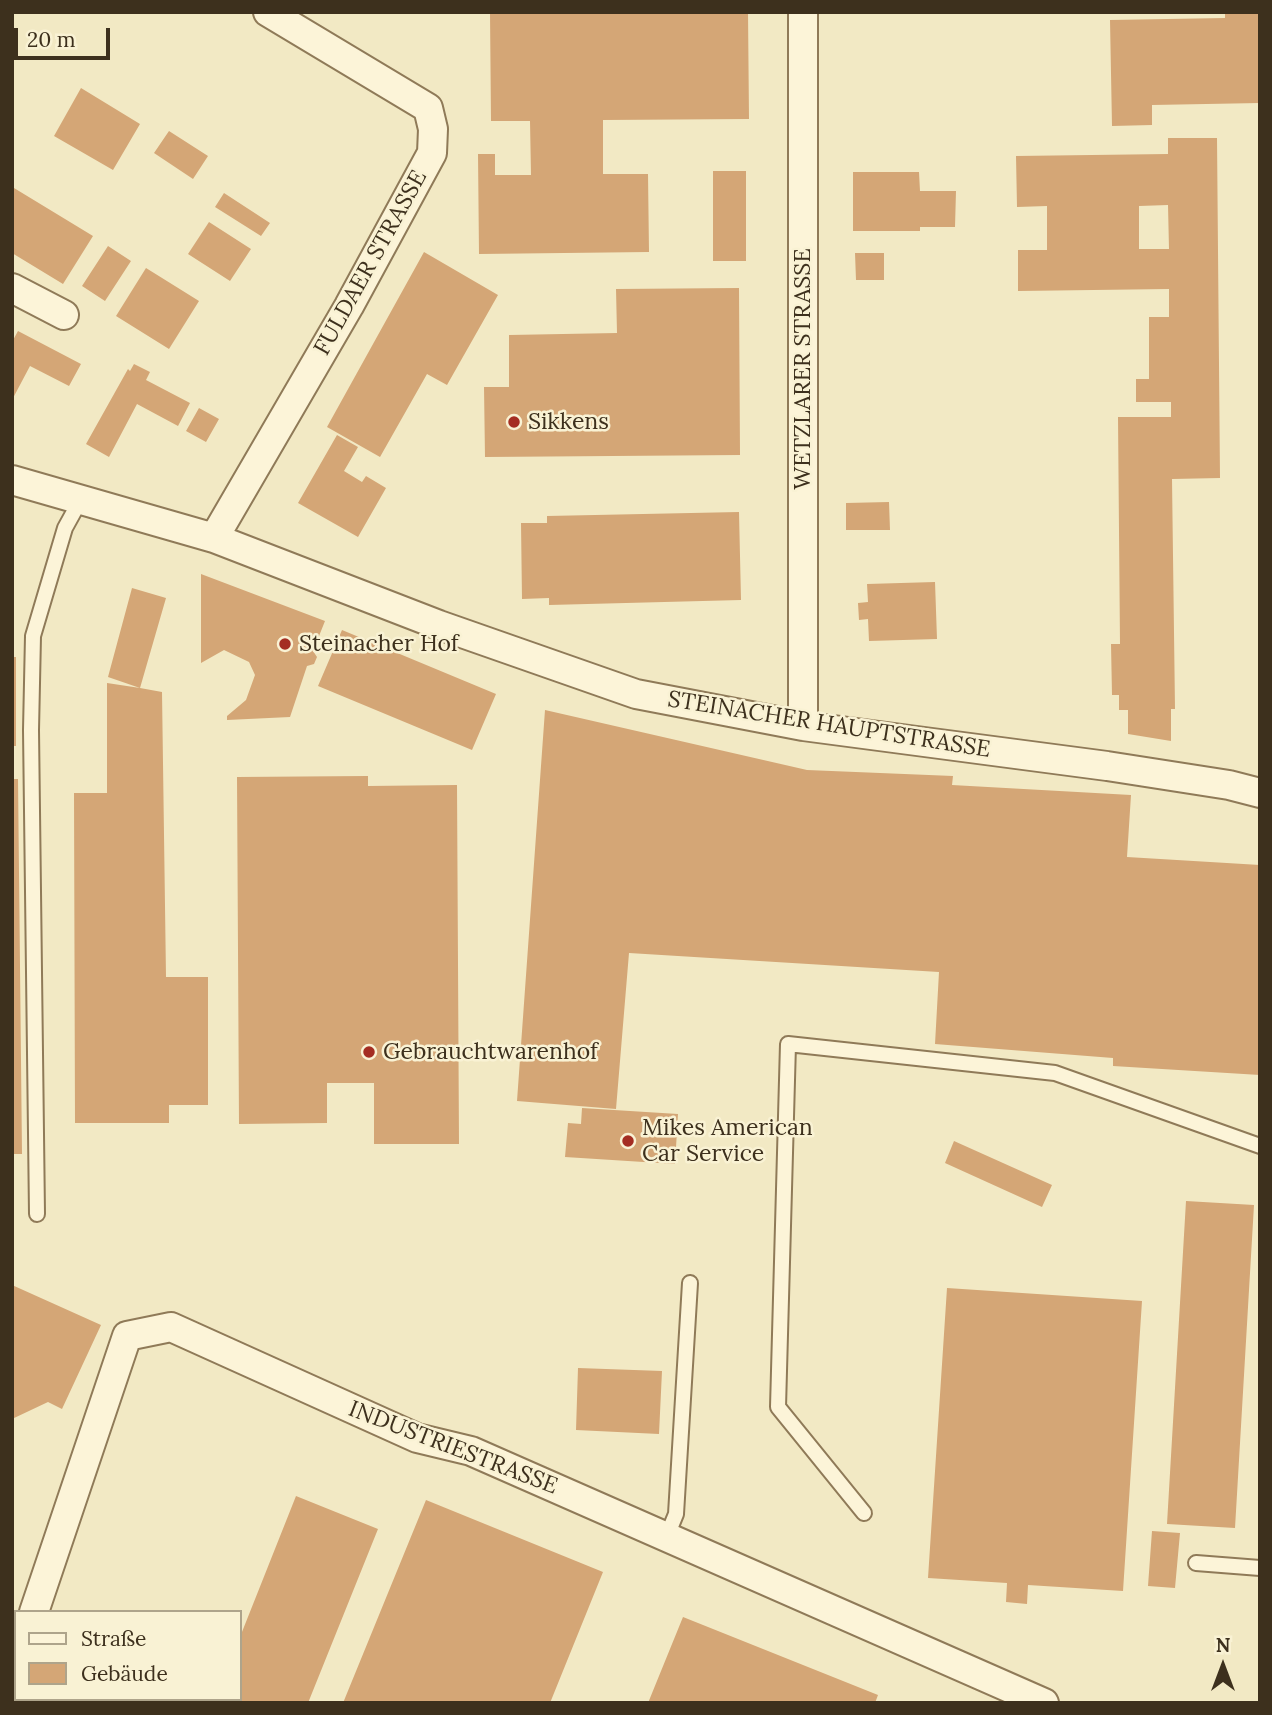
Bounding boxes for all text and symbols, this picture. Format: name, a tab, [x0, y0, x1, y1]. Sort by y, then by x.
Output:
scale bar	[18, 14, 114, 58]
text: 20 m	[27, 26, 76, 53]
street label: FULDAER STRASSE	[309, 166, 433, 360]
street label: WETZLARER STRASSE	[789, 248, 817, 490]
place label: Sikkens	[528, 408, 609, 436]
marker: Sikkens	[506, 414, 522, 430]
place label: Steinacher Hof	[299, 630, 459, 658]
marker: Steinacher Hof	[277, 636, 293, 652]
street label: STEINACHER HAUPTSTRASSE	[666, 686, 992, 764]
place label: Gebrauchtwarenhof	[383, 1038, 598, 1066]
marker: Gebrauchtwarenhof	[361, 1044, 377, 1060]
place label: Mikes American Car Service	[642, 1114, 813, 1168]
marker: Mikes American Car Service	[620, 1133, 636, 1149]
street label: INDUSTRIESTRASSE	[344, 1395, 562, 1501]
legend	[14, 1610, 242, 1701]
text: Straße	[81, 1625, 146, 1652]
north arrow	[1188, 1631, 1258, 1701]
text: N	[1216, 1633, 1230, 1657]
text: Gebäude	[81, 1660, 168, 1687]

